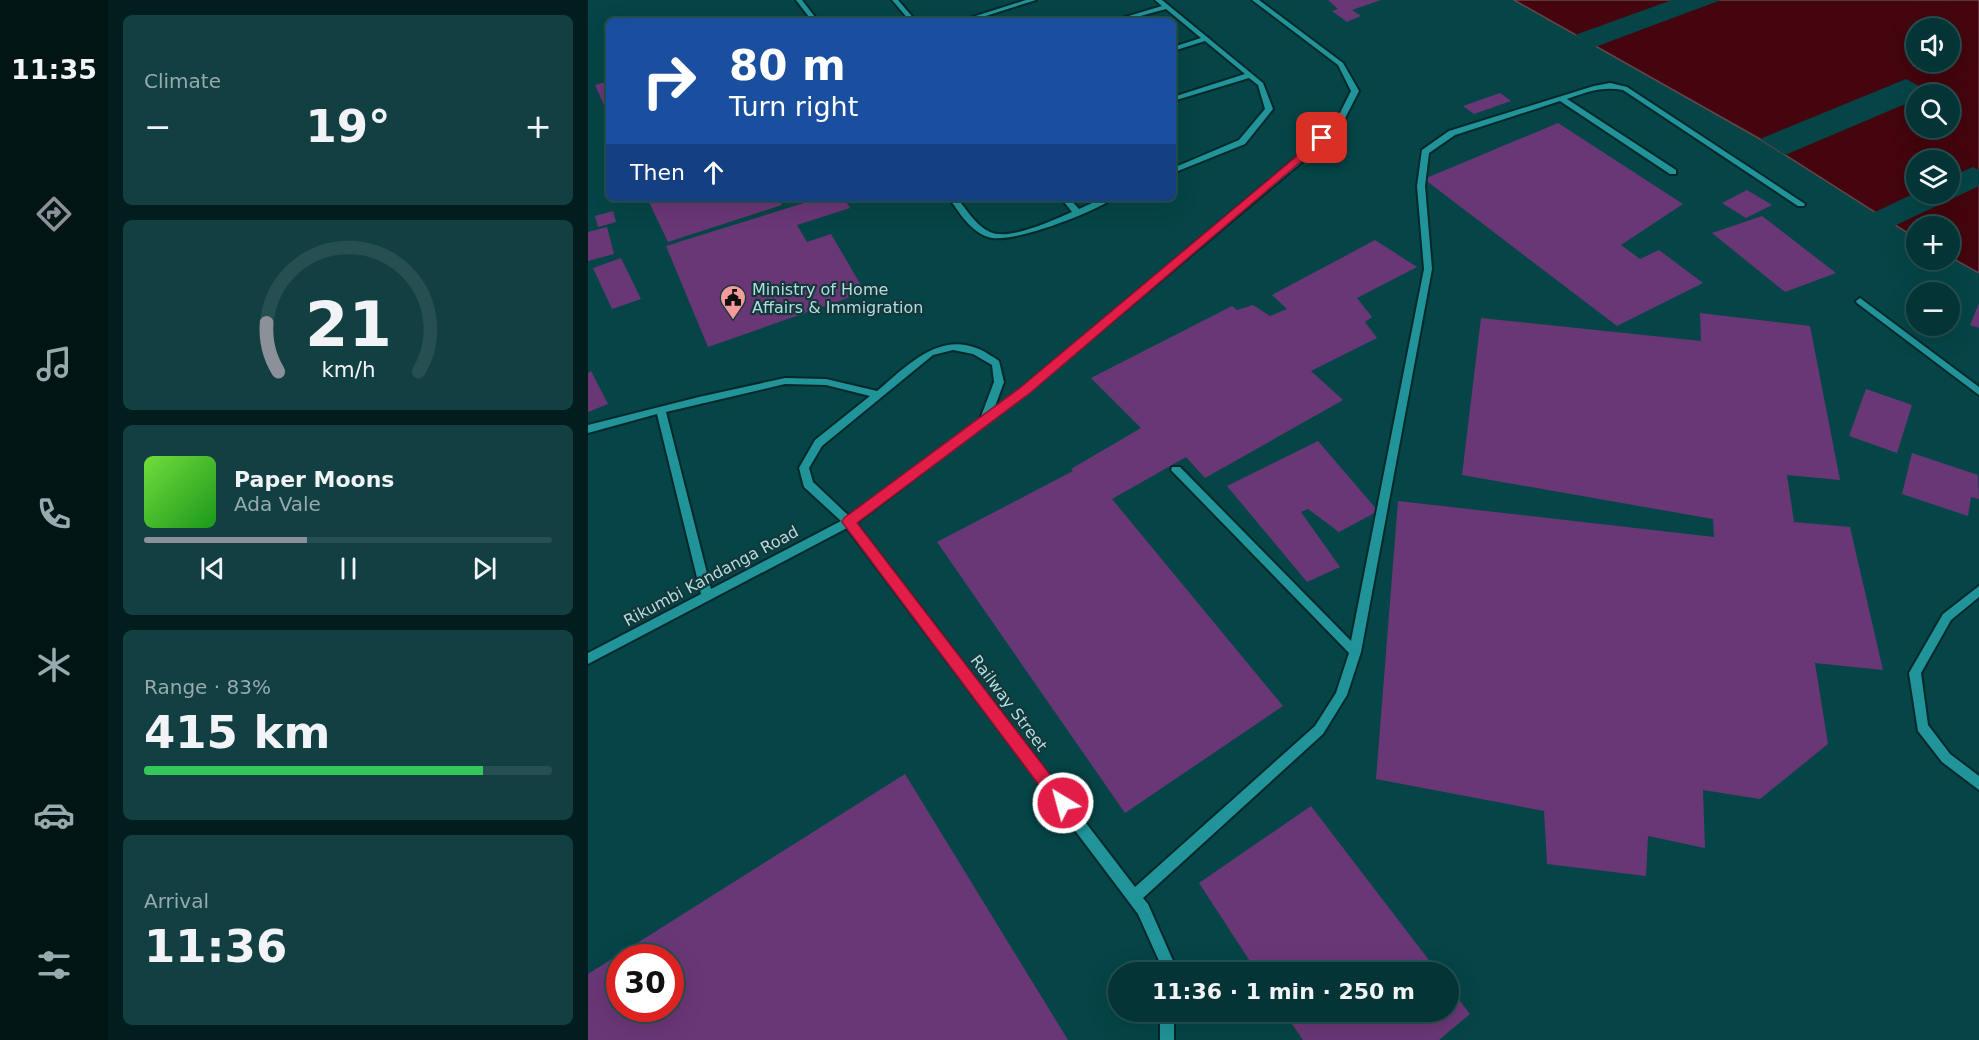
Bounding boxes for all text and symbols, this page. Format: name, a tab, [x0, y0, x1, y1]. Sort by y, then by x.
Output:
map controls	[1906, 18, 1960, 336]
button: sound	[1906, 18, 1960, 72]
text: 80 m	[729, 41, 846, 90]
icon: right	[630, 42, 708, 120]
text: 11:35	[11, 54, 97, 85]
text: Climate	[144, 69, 221, 93]
button: search	[1906, 84, 1960, 138]
text: Turn right	[729, 91, 858, 122]
text: 19°	[305, 100, 391, 153]
text: −	[144, 107, 172, 146]
text: +	[524, 107, 552, 146]
pin	[1296, 112, 1347, 163]
icon: arrive	[1305, 121, 1338, 154]
button: layers	[1906, 150, 1960, 204]
icon: ahead	[697, 156, 730, 189]
text: Then	[630, 160, 685, 185]
icon: directions	[33, 193, 75, 235]
button: +	[1906, 216, 1960, 270]
place label: Ministry of Home Affairs & Immigration	[752, 280, 923, 317]
button: −	[1906, 282, 1960, 336]
public building icon: Ministry of Home Affairs & Immigration	[718, 283, 748, 321]
text: 21	[305, 288, 391, 361]
icon: music	[33, 343, 75, 385]
text: km/h	[321, 357, 375, 382]
text: Paper Moons	[234, 467, 394, 492]
text: Ada Vale	[234, 492, 321, 516]
icon: phone	[33, 493, 75, 535]
street label: Rikumbi Kandanga Road	[620, 522, 802, 630]
icon: previous	[196, 552, 229, 585]
icon: pause	[332, 552, 365, 585]
icon: next	[468, 552, 501, 585]
icon: climate	[33, 644, 75, 686]
street label: Railway Street	[967, 651, 1051, 755]
text: Range · 83%	[144, 675, 271, 699]
text: 415 km	[144, 706, 330, 759]
position arrow	[1031, 771, 1095, 835]
icon: car	[33, 794, 75, 836]
text: Arrival	[144, 889, 209, 913]
text: 11:36	[144, 920, 287, 973]
icon: filters	[33, 944, 75, 986]
speed limit sign: 30	[606, 944, 684, 1022]
text: 11:36 · 1 min · 250 m	[1152, 979, 1415, 1004]

